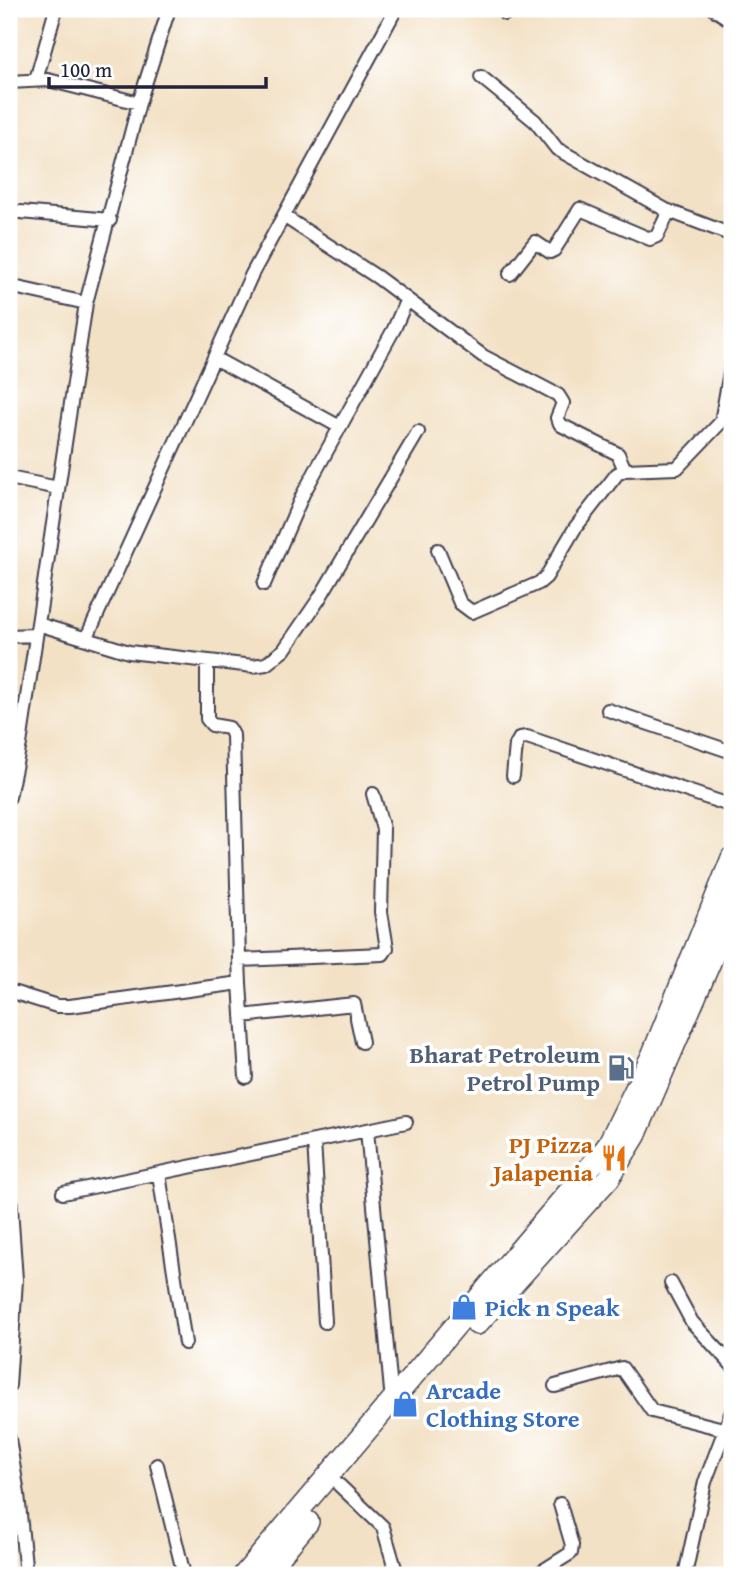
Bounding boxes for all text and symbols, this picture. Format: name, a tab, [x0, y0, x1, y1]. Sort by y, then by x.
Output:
scale bar	[49, 46, 266, 90]
text: 100 m	[60, 54, 112, 85]
place label: Bharat Petroleum Petrol Pump	[409, 1037, 600, 1100]
fuel station icon: Bharat Petroleum Petrol Pump	[606, 1053, 636, 1083]
place label: PJ Pizza Jalapenia	[489, 1127, 594, 1190]
restaurant icon: PJ Pizza Jalapenia	[599, 1143, 629, 1173]
place label: Pick n Speak	[485, 1290, 620, 1325]
shop icon: Pick n Speak	[449, 1292, 479, 1322]
place label: Arcade Clothing Store	[426, 1373, 580, 1436]
shop icon: Arcade Clothing Store	[390, 1389, 420, 1419]

